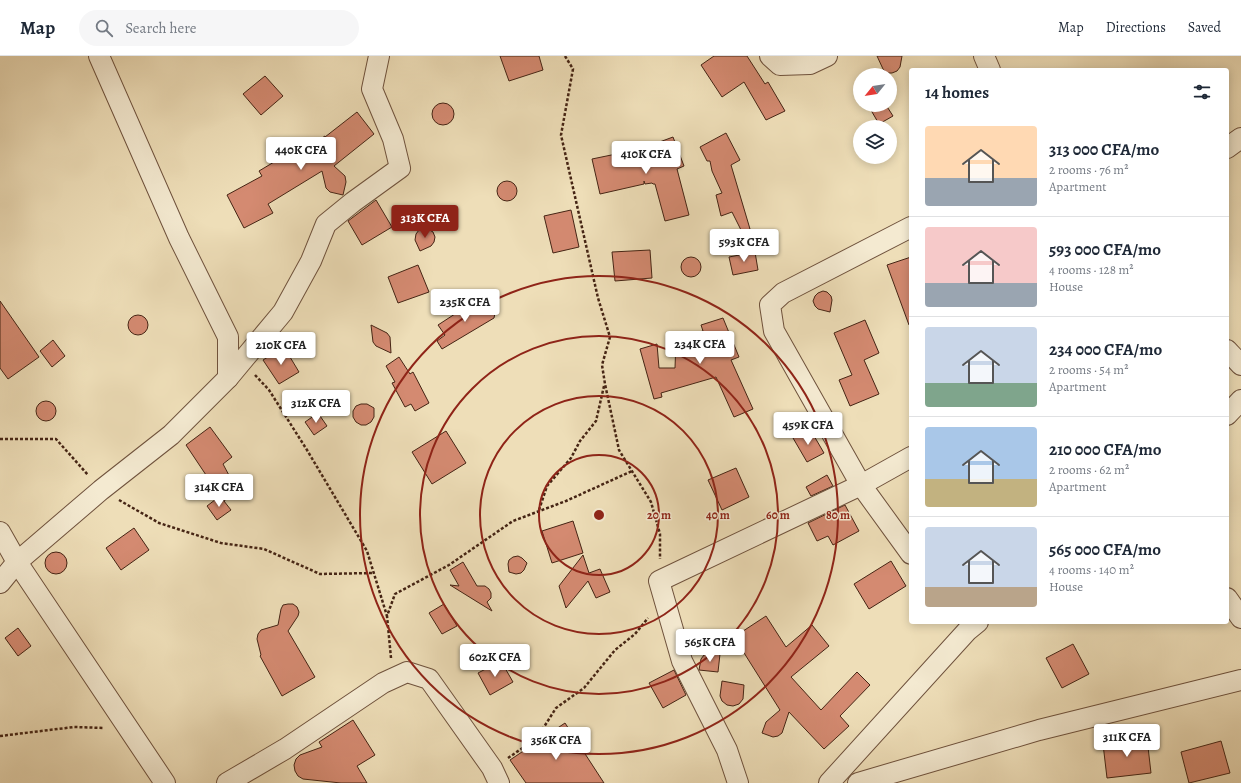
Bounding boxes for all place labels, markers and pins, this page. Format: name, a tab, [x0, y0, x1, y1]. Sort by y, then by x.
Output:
pin: 440K CFA	[260, 137, 342, 171]
pin: 410K CFA	[605, 141, 687, 175]
pin: 313K CFA	[384, 205, 466, 239]
pin: 593K CFA	[703, 229, 785, 263]
pin: 235K CFA	[424, 289, 506, 323]
pin: 234K CFA	[659, 331, 741, 365]
pin: 210K CFA	[240, 332, 322, 366]
pin: 312K CFA	[275, 390, 357, 424]
pin: 459K CFA	[767, 412, 849, 446]
pin: 314K CFA	[178, 474, 260, 508]
centre of rings	[592, 508, 606, 522]
pin: 565K CFA	[669, 629, 751, 663]
pin: 602K CFA	[454, 644, 536, 678]
pin: 311K CFA	[1086, 724, 1168, 758]
pin: 356K CFA	[515, 727, 597, 761]

